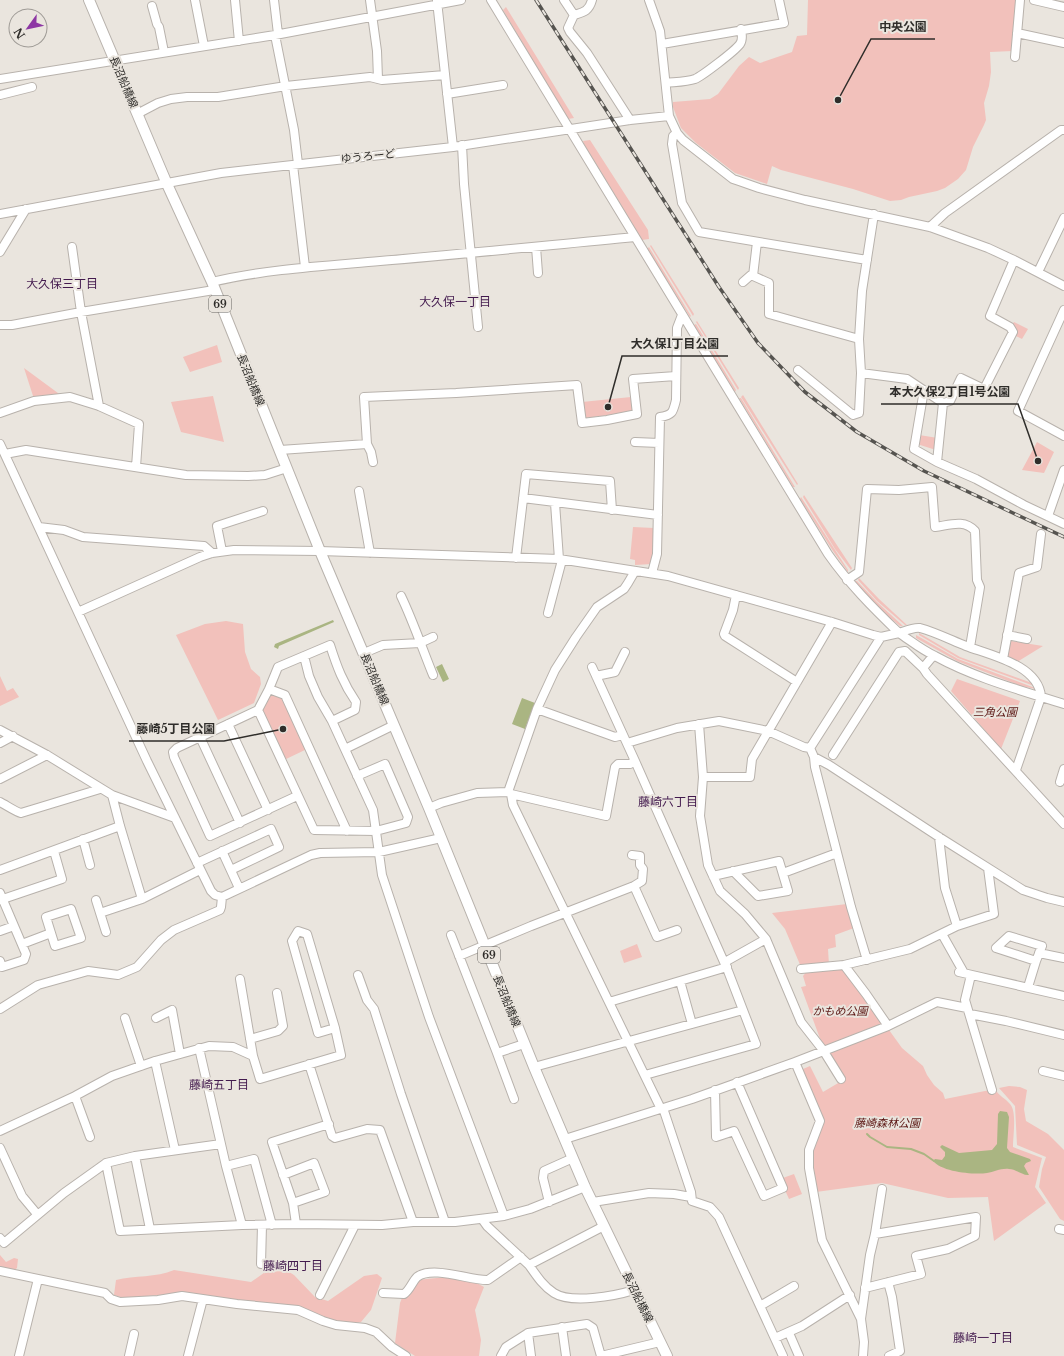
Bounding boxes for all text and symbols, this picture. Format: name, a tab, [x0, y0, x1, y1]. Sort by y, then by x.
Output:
north arrow	[8, 8, 48, 48]
callout: 中央公園	[871, 15, 935, 39]
text: 中央公園	[879, 19, 927, 34]
text: N	[11, 25, 28, 42]
street label: 長沼船橋線	[107, 54, 141, 110]
street label: ゆうろーど	[340, 146, 396, 166]
district label: 大久保三丁目	[26, 276, 98, 291]
district label: 大久保一丁目	[419, 294, 491, 309]
road number: 69	[209, 296, 231, 312]
callout: 大久保1丁目公園	[622, 332, 728, 356]
text: 大久保1丁目公園	[630, 336, 720, 351]
street label: 長沼船橋線	[234, 352, 268, 408]
callout: 本大久保2丁目1号公園	[881, 380, 1018, 404]
text: 本大久保2丁目1号公園	[889, 384, 1011, 399]
street label: 長沼船橋線	[358, 651, 392, 707]
park label: 三角公園	[973, 705, 1019, 719]
callout: 藤崎5丁目公園	[129, 717, 224, 741]
text: 藤崎5丁目公園	[136, 721, 216, 736]
district label: 藤崎六丁目	[638, 794, 698, 809]
road number: 69	[478, 947, 500, 963]
street label: 長沼船橋線	[490, 973, 524, 1029]
park label: かもめ公園	[813, 1004, 869, 1018]
district label: 藤崎五丁目	[189, 1077, 249, 1092]
park label: 藤崎森林公園	[854, 1116, 922, 1130]
district label: 藤崎四丁目	[263, 1258, 323, 1273]
street label: 長沼船橋線	[620, 1269, 656, 1325]
district label: 藤崎一丁目	[953, 1330, 1013, 1345]

